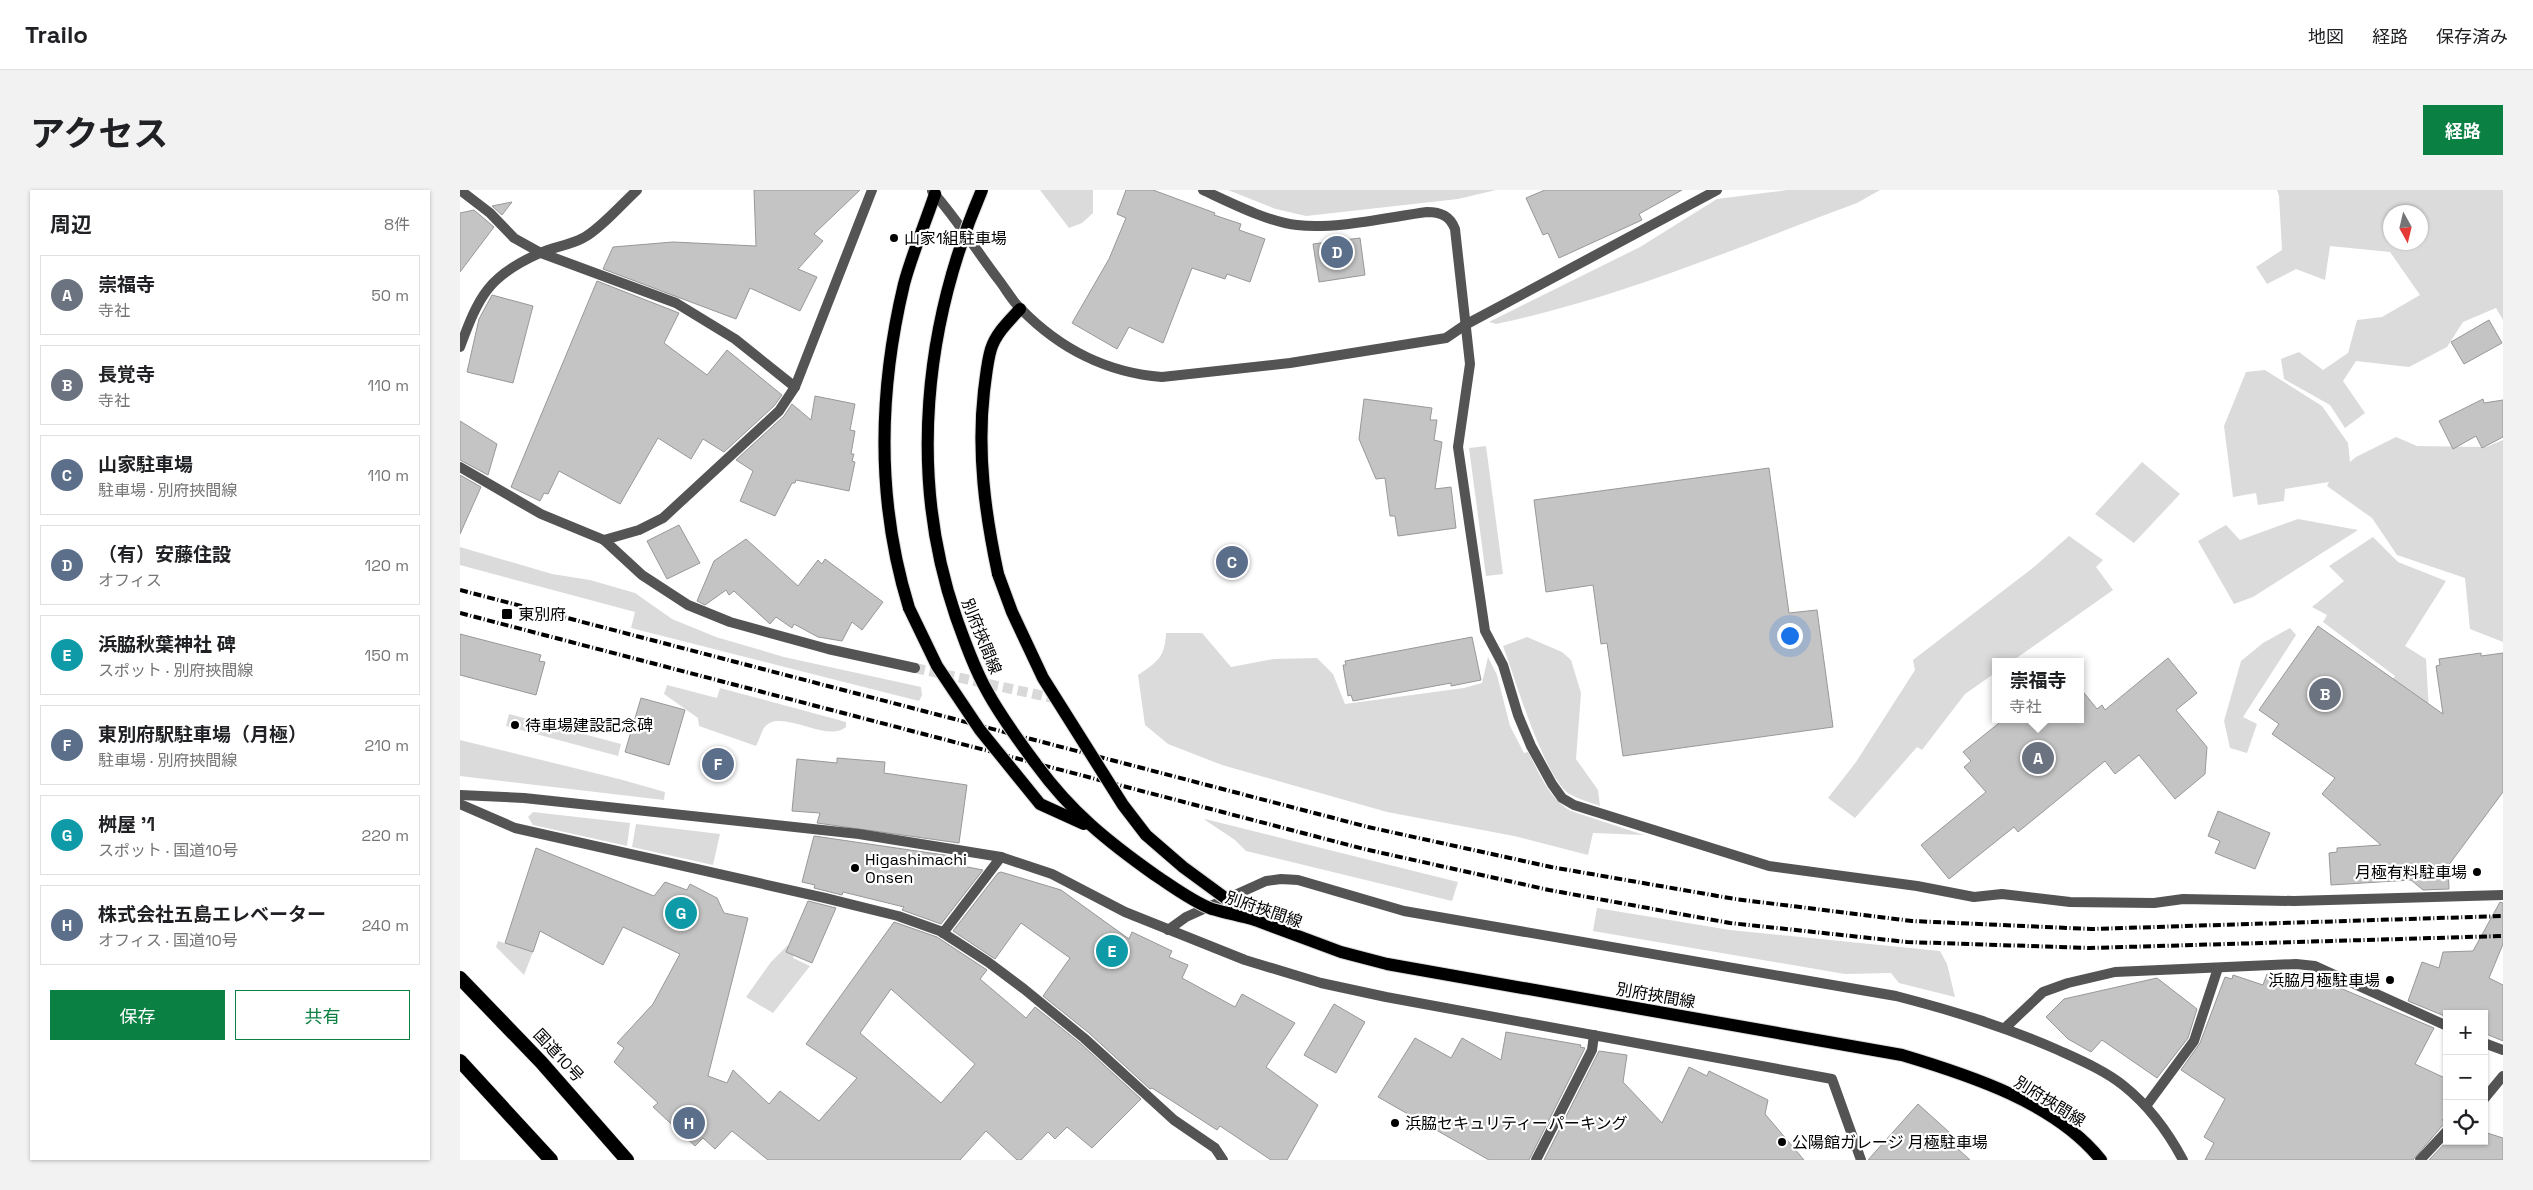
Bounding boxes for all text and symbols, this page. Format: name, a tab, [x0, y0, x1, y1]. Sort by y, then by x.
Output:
text: Trailo	[25, 19, 88, 50]
text: 地図	[2308, 25, 2344, 48]
text: 経路	[2372, 25, 2408, 48]
text: 保存済み	[2436, 25, 2508, 48]
button: 経路	[2423, 105, 2503, 155]
text: アクセス	[30, 112, 168, 156]
north arrow	[2383, 205, 2428, 250]
text: 周辺	[50, 211, 92, 238]
text: 8件	[384, 214, 410, 235]
place label: 山家1組駐車場	[904, 228, 1007, 249]
marker: 山家1組駐車場	[888, 232, 900, 244]
pin: D	[1321, 233, 1353, 271]
text: 崇福寺	[98, 272, 155, 297]
text: A	[62, 285, 72, 306]
text: 50 m	[371, 285, 409, 306]
text: 寺社	[98, 300, 130, 321]
text: 長覚寺	[98, 362, 155, 387]
text: B	[62, 375, 72, 396]
text: 110 m	[367, 375, 409, 396]
text: 寺社	[98, 390, 130, 411]
text: 山家駐車場	[98, 452, 193, 477]
text: C	[62, 465, 72, 486]
text: 110 m	[367, 465, 409, 486]
text: 駐車場 · 別府挾間線	[98, 480, 237, 501]
text: （有）安藤住設	[98, 542, 231, 567]
pin: C	[1216, 543, 1248, 581]
text: D	[62, 555, 72, 576]
text: 120 m	[365, 555, 409, 576]
text: オフィス	[98, 570, 162, 591]
street label: 別府挾間線	[957, 595, 1006, 677]
place label: 東別府	[518, 604, 566, 625]
marker: 東別府	[500, 607, 514, 621]
your location	[1777, 623, 1803, 649]
text: 浜脇秋葉神社 碑	[98, 632, 236, 657]
text: E	[63, 645, 71, 666]
text: 150 m	[365, 645, 409, 666]
popup	[1992, 658, 2084, 723]
text: スポット · 別府挾間線	[98, 660, 253, 681]
text: 崇福寺	[2009, 668, 2067, 693]
pin: B	[2309, 675, 2341, 713]
text: 寺社	[2009, 696, 2042, 717]
place label: 待車場建設記念碑	[525, 715, 653, 736]
marker: 待車場建設記念碑	[509, 719, 521, 731]
text: 東別府駅駐車場（月極）	[98, 722, 307, 747]
text: F	[63, 735, 71, 756]
text: 210 m	[365, 735, 409, 756]
pin: A	[2022, 739, 2054, 777]
pin: F	[702, 745, 734, 783]
text: 駐車場 · 別府挾間線	[98, 750, 237, 771]
text: 桝屋 '1	[98, 812, 155, 837]
text: G	[62, 825, 72, 846]
text: 220 m	[362, 825, 409, 846]
text: スポット · 国道10号	[98, 840, 238, 861]
place label: Higashimachi Onsen	[865, 849, 967, 888]
marker: Higashimachi Onsen	[849, 862, 861, 874]
place label: 月極有料駐車場	[2355, 862, 2467, 883]
marker: 月極有料駐車場	[2471, 866, 2483, 878]
street label: 別府挾間線	[1223, 887, 1305, 932]
pin: G	[665, 894, 697, 932]
text: 株式会社五島エレベーター	[98, 902, 326, 927]
text: H	[62, 915, 72, 936]
text: 240 m	[362, 915, 409, 936]
text: オフィス · 国道10号	[98, 930, 238, 951]
pin: E	[1096, 932, 1128, 970]
place label: 浜脇月極駐車場	[2268, 970, 2380, 991]
marker: 浜脇月極駐車場	[2384, 974, 2396, 986]
street label: 別府挾間線	[1615, 978, 1697, 1013]
button: 保存	[50, 990, 225, 1040]
button: 共有	[235, 990, 410, 1040]
map controls	[2443, 1010, 2488, 1145]
button: +	[2443, 1010, 2488, 1055]
street label: 国道10号	[529, 1024, 588, 1086]
button: −	[2443, 1055, 2488, 1100]
street label: 別府挾間線	[2010, 1071, 2089, 1132]
button: locate	[2443, 1100, 2488, 1145]
pin: H	[673, 1104, 705, 1142]
place label: 浜脇セキュリティーパーキング	[1405, 1113, 1627, 1134]
marker: 浜脇セキュリティーパーキング	[1389, 1117, 1401, 1129]
place label: 公陽館ガレージ 月極駐車場	[1792, 1132, 1988, 1153]
marker: 公陽館ガレージ 月極駐車場	[1776, 1136, 1788, 1148]

